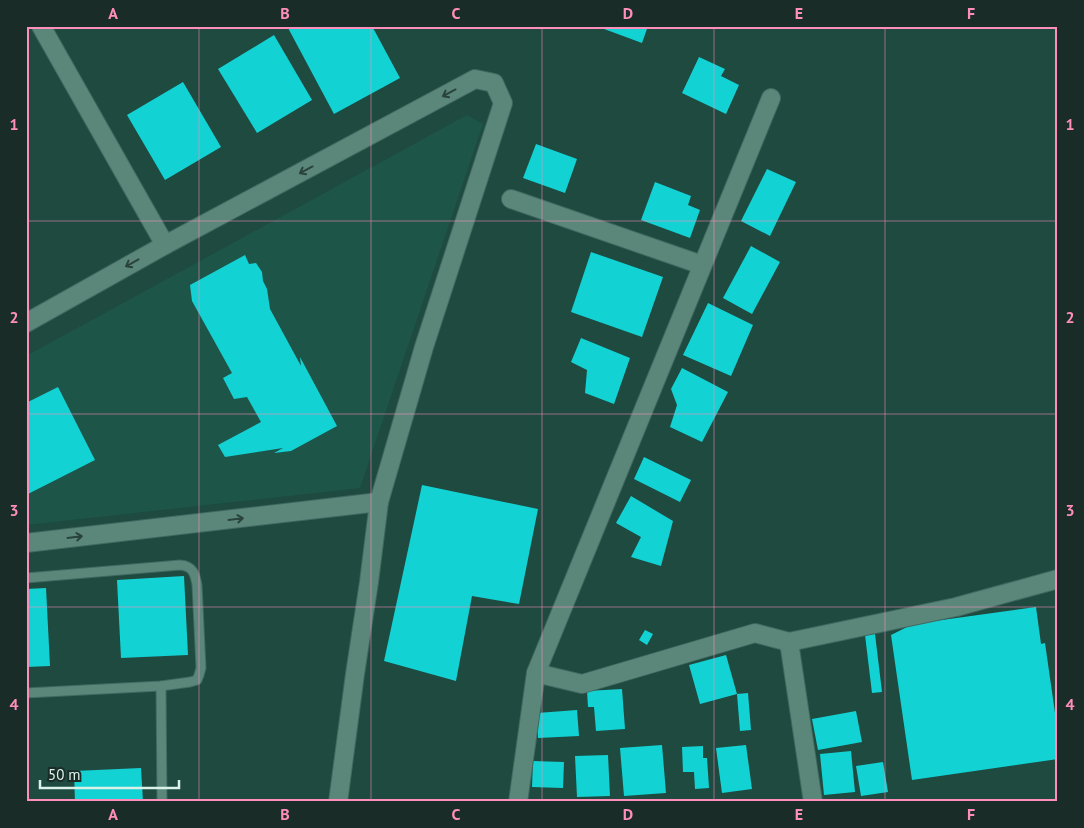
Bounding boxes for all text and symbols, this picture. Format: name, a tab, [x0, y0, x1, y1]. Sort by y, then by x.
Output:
text: A	[108, 3, 118, 23]
text: B	[280, 3, 290, 23]
text: C	[452, 3, 461, 23]
text: D	[623, 3, 633, 23]
text: E	[795, 3, 803, 23]
text: F	[967, 3, 975, 23]
one-way arrow	[442, 88, 457, 98]
text: 1	[9, 114, 19, 134]
text: 1	[1065, 114, 1075, 134]
one-way arrow	[299, 165, 314, 175]
one-way arrow	[126, 259, 140, 269]
text: 2	[9, 307, 19, 327]
text: 2	[1065, 307, 1075, 327]
text: 3	[9, 500, 19, 520]
text: 3	[1065, 500, 1075, 520]
one-way arrow	[228, 514, 244, 524]
one-way arrow	[66, 532, 82, 542]
text: 4	[9, 694, 19, 714]
text: 4	[1065, 694, 1075, 714]
scale bar	[40, 758, 179, 790]
text: 50 m	[48, 765, 81, 784]
text: A	[108, 804, 118, 824]
text: B	[280, 804, 290, 824]
text: C	[452, 804, 461, 824]
text: D	[623, 804, 633, 824]
text: E	[795, 804, 803, 824]
text: F	[967, 804, 975, 824]

